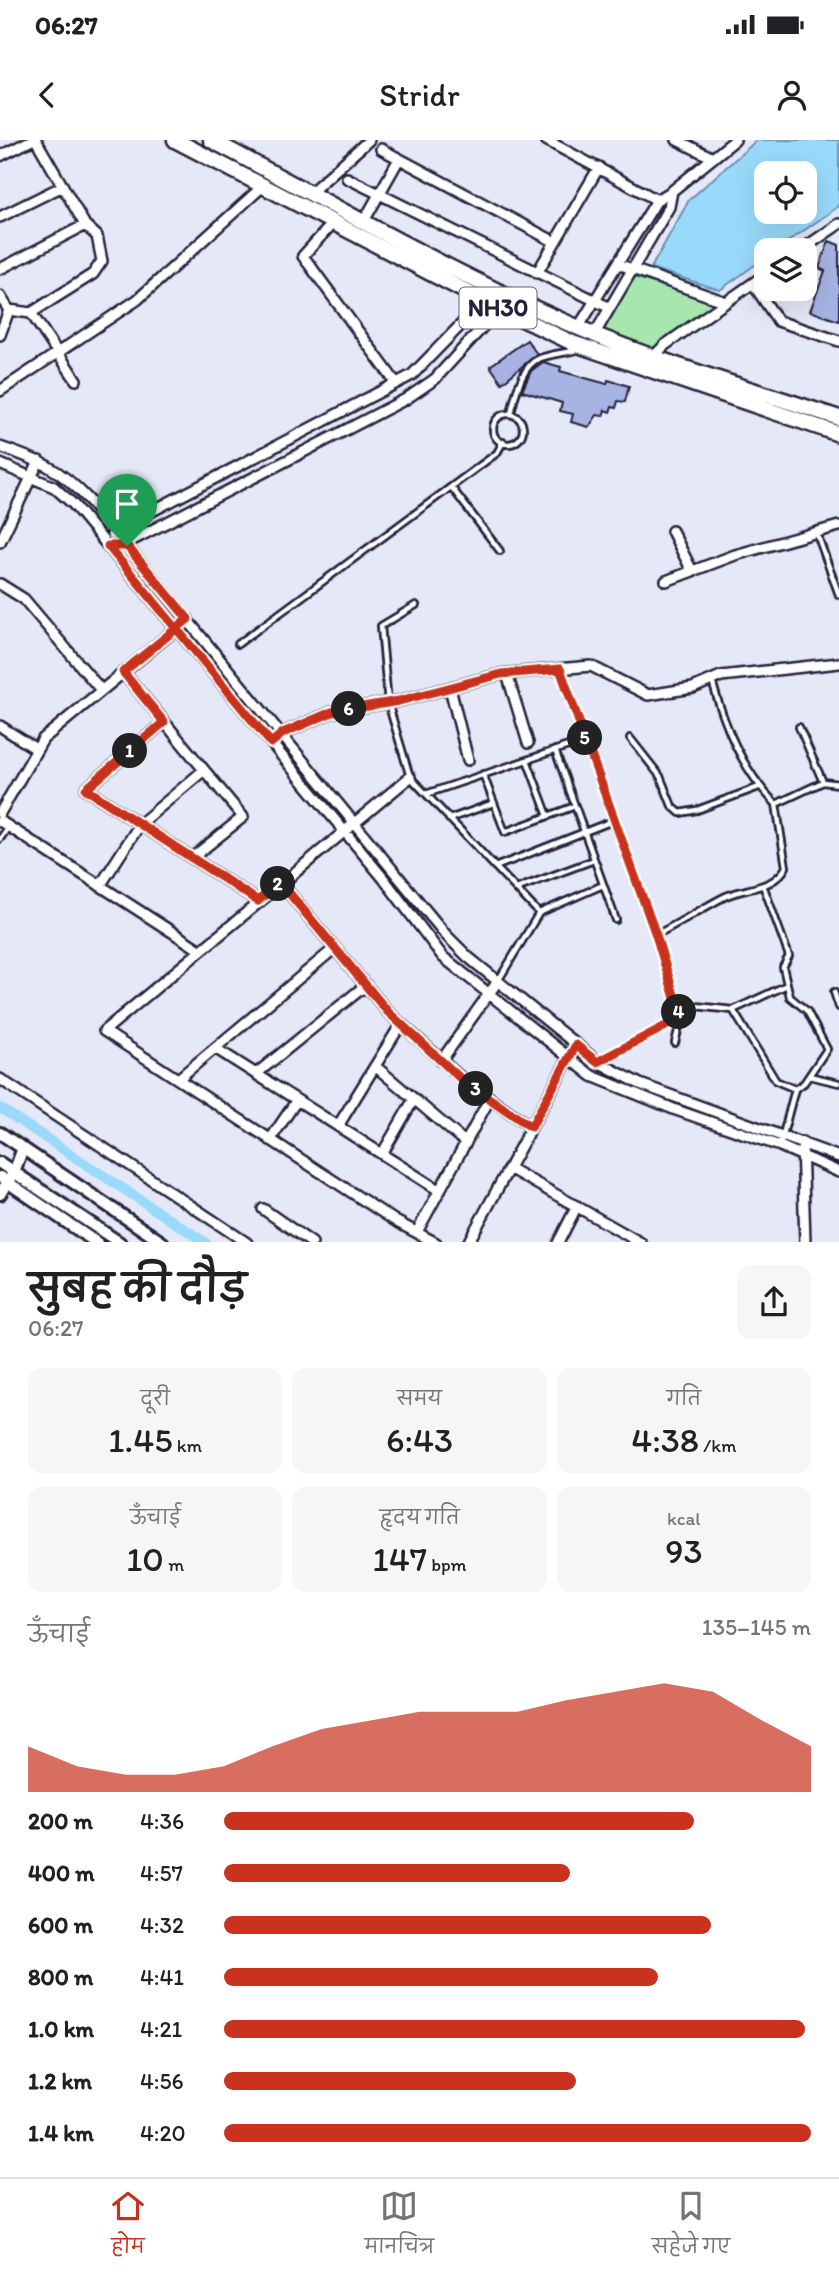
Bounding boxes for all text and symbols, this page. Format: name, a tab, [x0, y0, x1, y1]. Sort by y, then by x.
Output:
text: 06:27	[35, 9, 98, 41]
icon: back	[28, 76, 66, 114]
text: Stridr	[379, 76, 460, 114]
icon: person	[773, 76, 811, 114]
map controls	[754, 161, 817, 301]
button: locate	[754, 161, 817, 224]
button: layers	[754, 238, 817, 301]
road number: NH30	[460, 288, 536, 328]
pin	[97, 474, 157, 546]
icon: arrive	[108, 485, 146, 523]
pin: 6	[332, 692, 366, 726]
text: 6	[343, 697, 354, 720]
pin: 5	[568, 720, 602, 756]
text: 5	[580, 726, 589, 749]
pin: 1	[113, 734, 148, 768]
text: 1	[125, 739, 134, 762]
pin: 2	[260, 866, 296, 902]
text: 2	[273, 872, 283, 895]
pin: 4	[662, 994, 696, 1030]
text: 4	[673, 1000, 684, 1023]
pin: 3	[458, 1072, 494, 1107]
text: 3	[470, 1077, 481, 1100]
text: सुबह की दौड़	[28, 1265, 247, 1311]
button: share	[737, 1265, 811, 1339]
text: 06:27	[28, 1314, 83, 1342]
text: दूरी	[140, 1387, 170, 1410]
text: समय	[397, 1387, 442, 1410]
text: गति	[667, 1387, 701, 1410]
text: 1.45	[108, 1419, 173, 1461]
text: 6:43	[386, 1419, 453, 1461]
text: 4:38	[631, 1419, 699, 1461]
text: km	[173, 1434, 202, 1457]
text: /km	[699, 1434, 736, 1457]
text: ऊँचाई	[130, 1506, 181, 1529]
text: हृदय गति	[379, 1506, 460, 1529]
text: kcal	[667, 1507, 701, 1530]
text: 93	[665, 1530, 703, 1572]
text: 10	[126, 1538, 164, 1580]
text: 147	[372, 1538, 427, 1580]
text: m	[164, 1553, 184, 1576]
text: bpm	[427, 1553, 467, 1576]
text: 135–145 m	[702, 1613, 811, 1641]
text: ऊँचाई	[28, 1620, 90, 1648]
text: 200 m	[28, 1807, 93, 1835]
text: 4:36	[140, 1807, 184, 1835]
text: 400 m	[28, 1859, 95, 1887]
text: 4:57	[140, 1859, 183, 1887]
text: 600 m	[28, 1911, 93, 1939]
text: 4:32	[140, 1911, 184, 1939]
text: 800 m	[28, 1963, 93, 1991]
text: 4:41	[140, 1963, 184, 1991]
text: 1.0 km	[28, 2015, 94, 2043]
text: 4:21	[140, 2015, 182, 2043]
text: 1.2 km	[28, 2067, 92, 2095]
text: 4:56	[140, 2067, 184, 2095]
text: 1.4 km	[28, 2119, 94, 2147]
text: 4:20	[140, 2119, 186, 2147]
tab: होम	[109, 2187, 147, 2267]
tab: मानचित्र	[364, 2187, 434, 2267]
tab: सहेजे गए	[652, 2187, 730, 2267]

